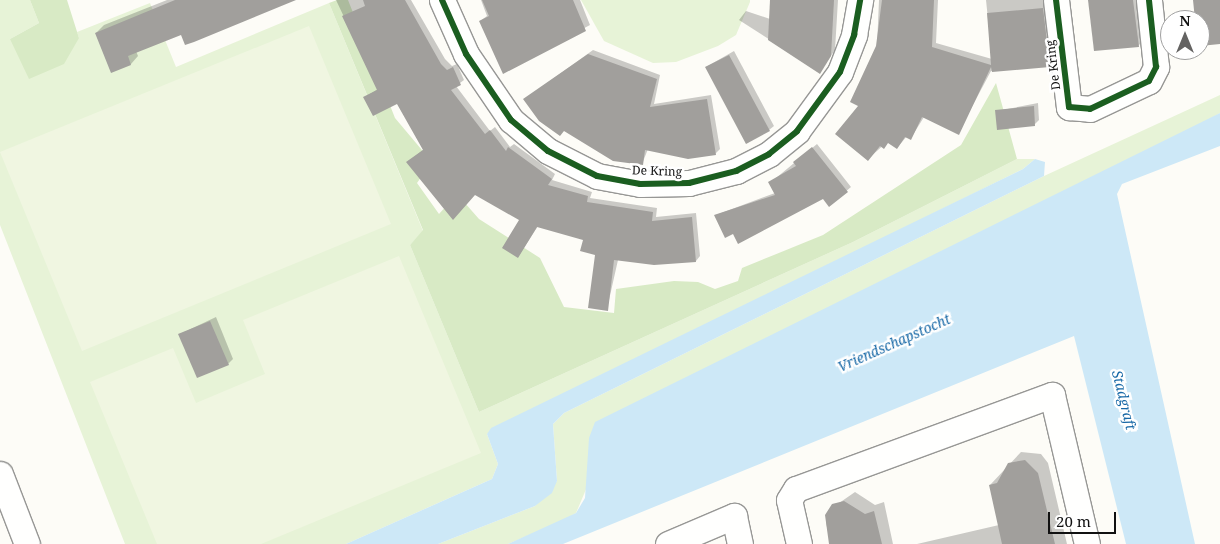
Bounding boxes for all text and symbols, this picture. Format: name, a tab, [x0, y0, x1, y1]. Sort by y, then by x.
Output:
north arrow	[1160, 10, 1210, 60]
text: N	[1179, 11, 1191, 30]
street label: De Kring	[1043, 39, 1063, 91]
street label: De Kring	[632, 163, 682, 179]
water label: Vriendschapstocht	[835, 311, 953, 375]
water label: Stadgraft	[1109, 368, 1139, 432]
scale bar	[1050, 502, 1118, 534]
text: 20 m	[1056, 511, 1091, 531]

